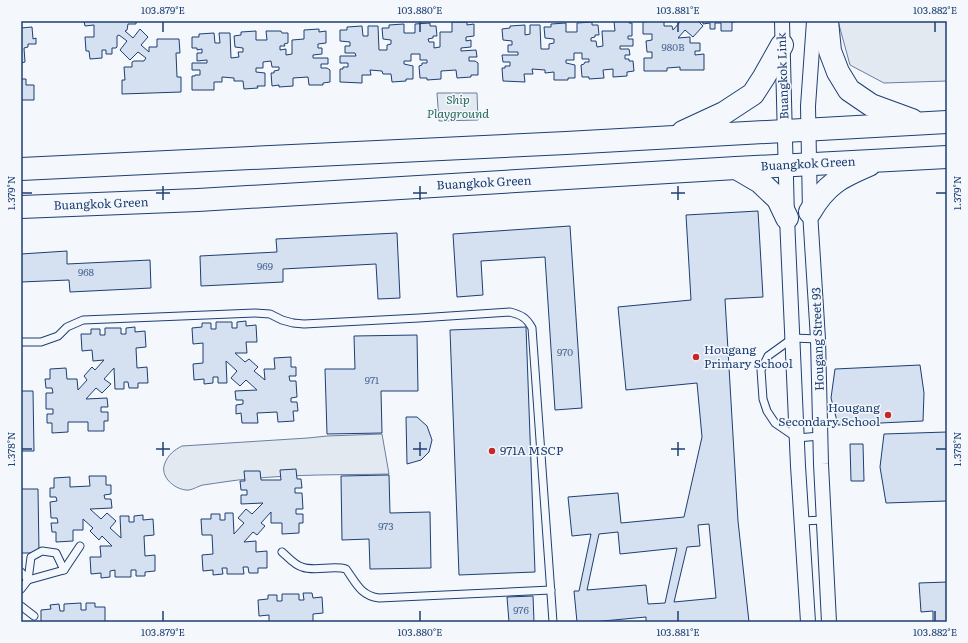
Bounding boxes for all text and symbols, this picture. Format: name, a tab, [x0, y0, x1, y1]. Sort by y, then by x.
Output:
text: 103.879°E	[141, 2, 185, 17]
text: 103.880°E	[398, 2, 442, 17]
text: 103.881°E	[656, 2, 700, 17]
text: 103.882°E	[913, 2, 957, 17]
street label: Buangkok Link	[771, 32, 793, 120]
house number: 980B	[661, 39, 685, 54]
park label: Ship Playground	[427, 90, 489, 122]
street label: Buangkok Green	[760, 152, 856, 174]
street label: Buangkok Green	[436, 171, 532, 193]
text: 1.379°N	[3, 176, 18, 210]
text: 1.379°N	[949, 176, 964, 210]
street label: Buangkok Green	[53, 192, 149, 214]
house number: 969	[257, 258, 273, 273]
house number: 968	[78, 264, 95, 279]
street label: Hougang Street 93	[806, 287, 828, 391]
place label: Hougang Primary School	[704, 340, 793, 372]
house number: 970	[557, 344, 573, 359]
marker: Hougang Primary School	[691, 352, 701, 362]
house number: 971	[365, 372, 379, 387]
place label: Hougang Secondary School	[778, 398, 880, 430]
marker: Hougang Secondary School	[883, 410, 893, 420]
text: 1.378°N	[3, 432, 18, 466]
text: 1.378°N	[949, 432, 964, 466]
place label: 971A MSCP	[500, 441, 563, 459]
marker: 971A MSCP	[487, 446, 497, 456]
house number: 973	[378, 518, 394, 533]
house number: 976	[513, 602, 529, 617]
text: 103.879°E	[141, 624, 185, 639]
text: 103.880°E	[398, 624, 442, 639]
text: 103.881°E	[656, 624, 700, 639]
text: 103.882°E	[913, 624, 957, 639]

